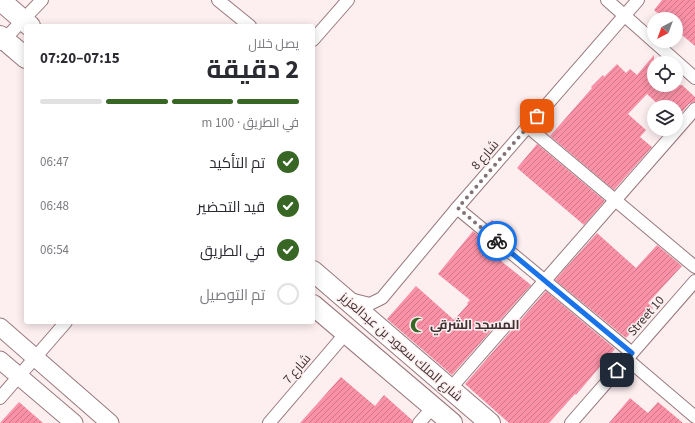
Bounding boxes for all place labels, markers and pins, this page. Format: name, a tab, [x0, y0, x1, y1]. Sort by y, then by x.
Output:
pin	[520, 99, 554, 133]
mosque icon: المسجد الشرقي	[409, 316, 427, 334]
place label: المسجد الشرقي	[430, 316, 520, 336]
pin	[600, 353, 634, 387]

